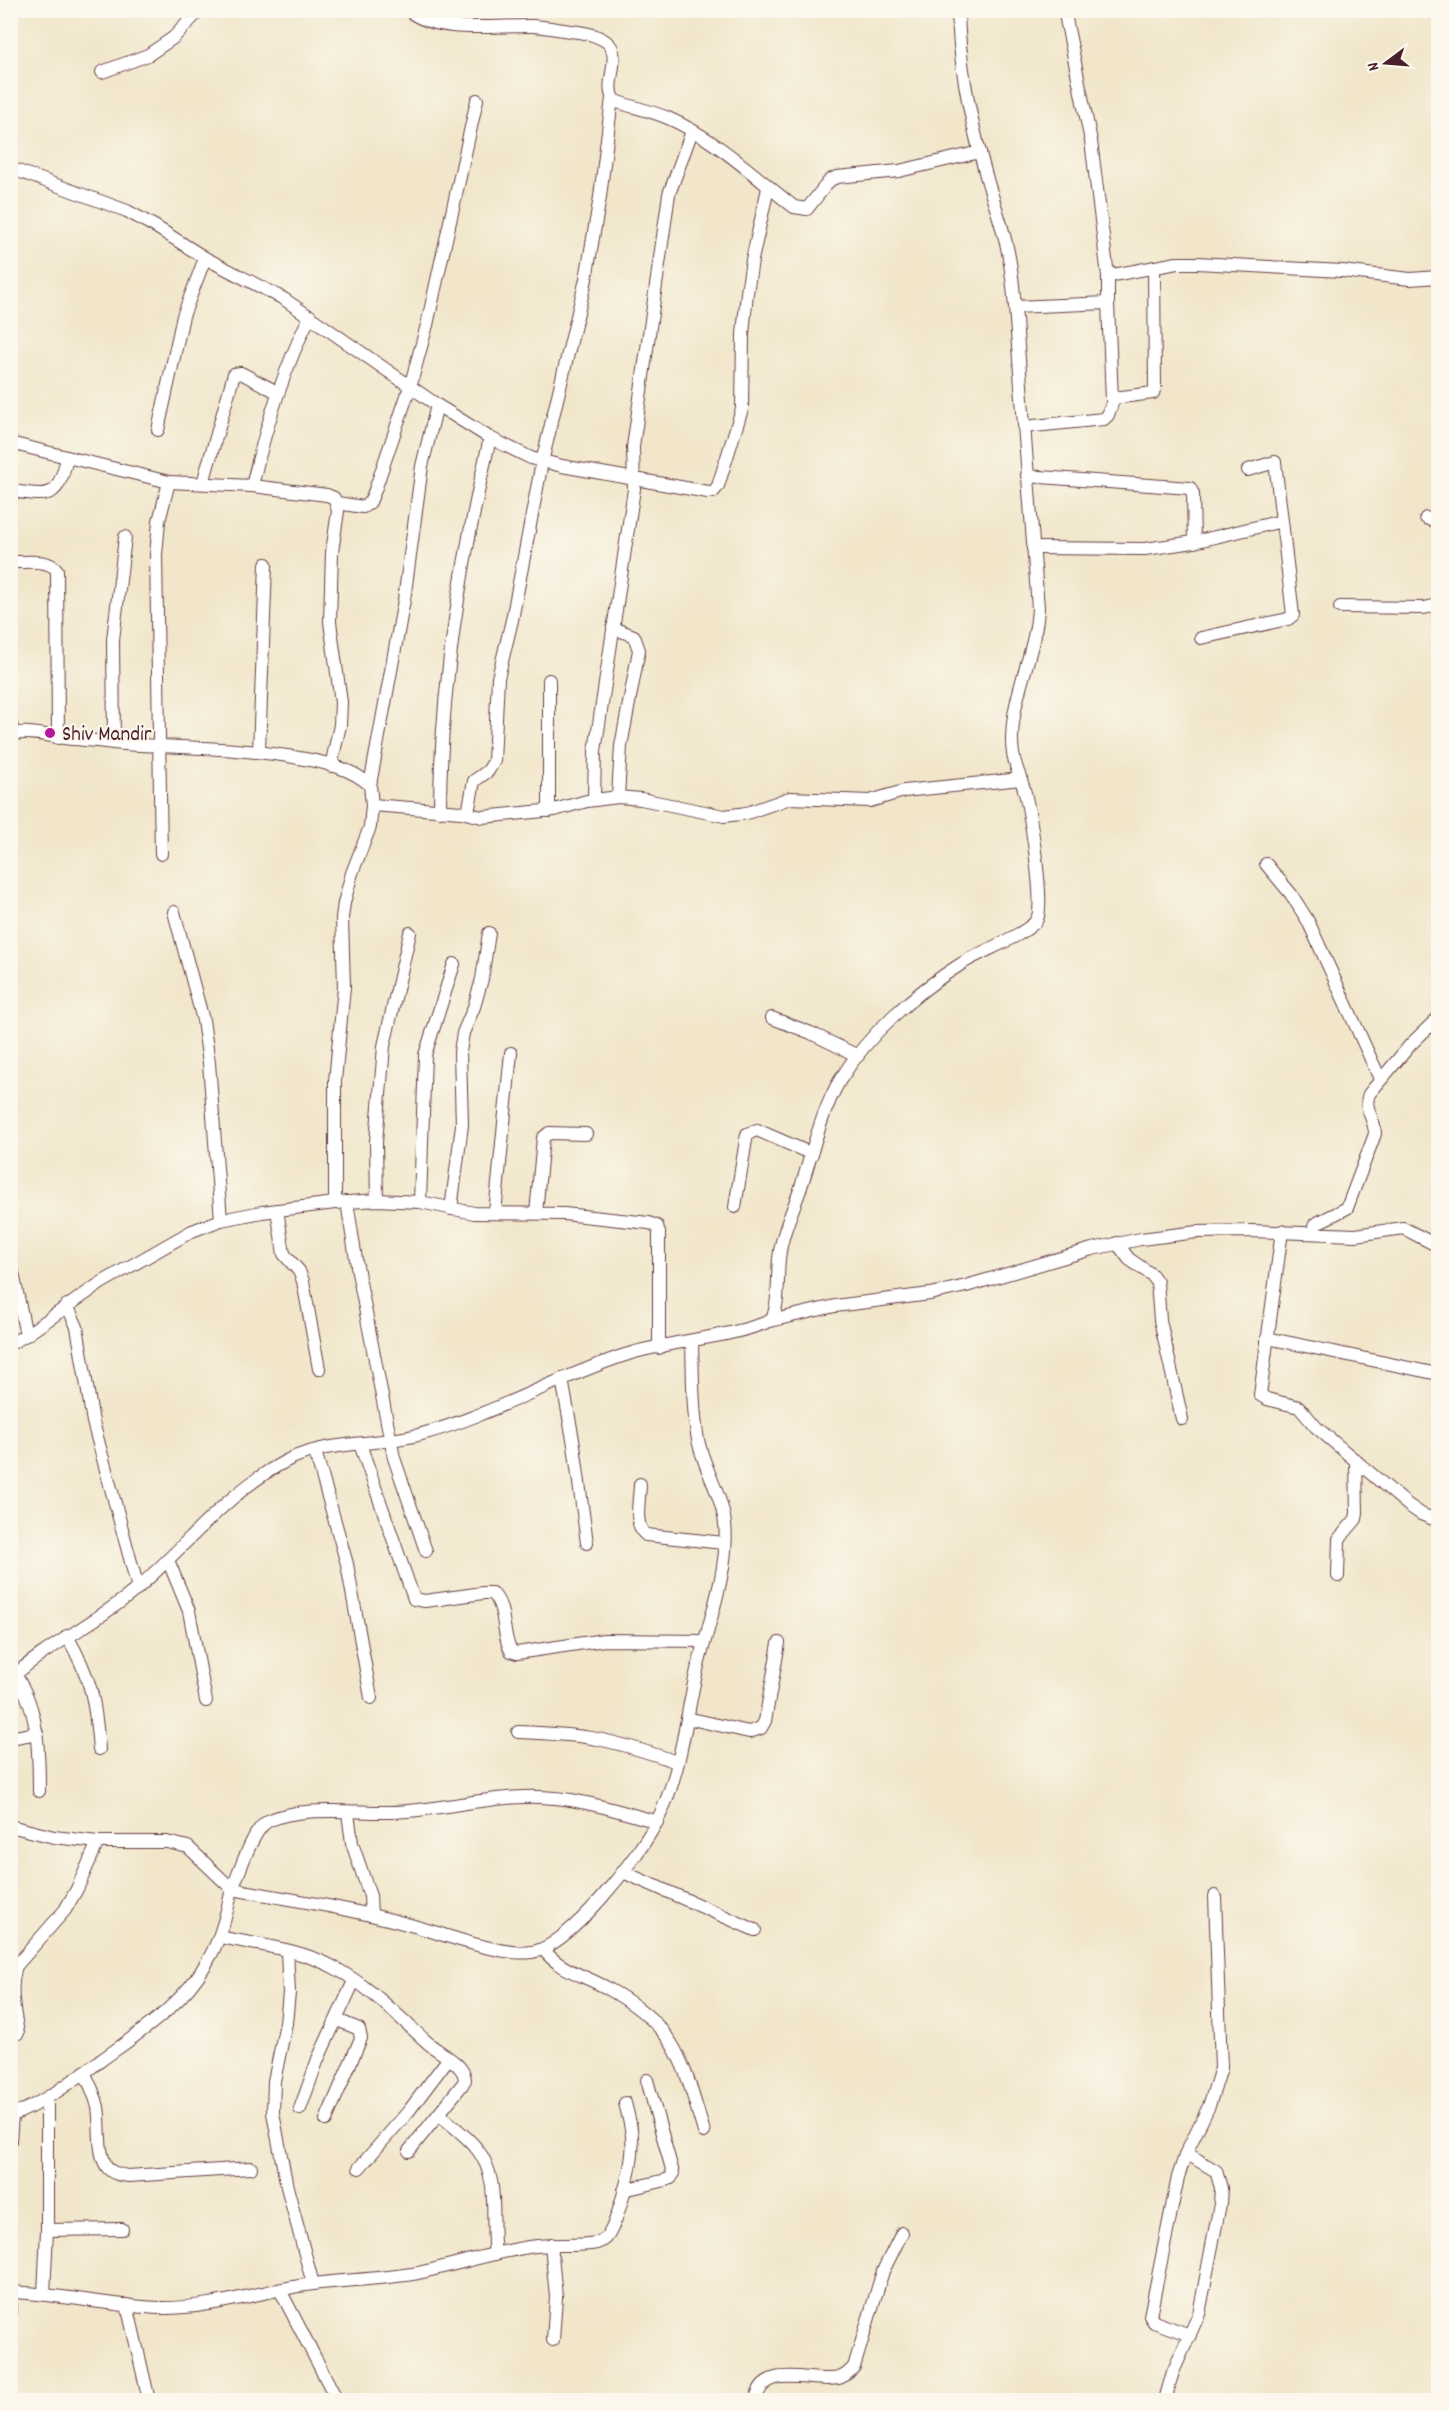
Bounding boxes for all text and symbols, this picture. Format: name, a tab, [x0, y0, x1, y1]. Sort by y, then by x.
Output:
north arrow	[1356, 33, 1416, 93]
text: N	[1362, 59, 1386, 73]
place label: Shiv Mandir	[62, 721, 152, 751]
marker: Shiv Mandir	[43, 726, 57, 740]

